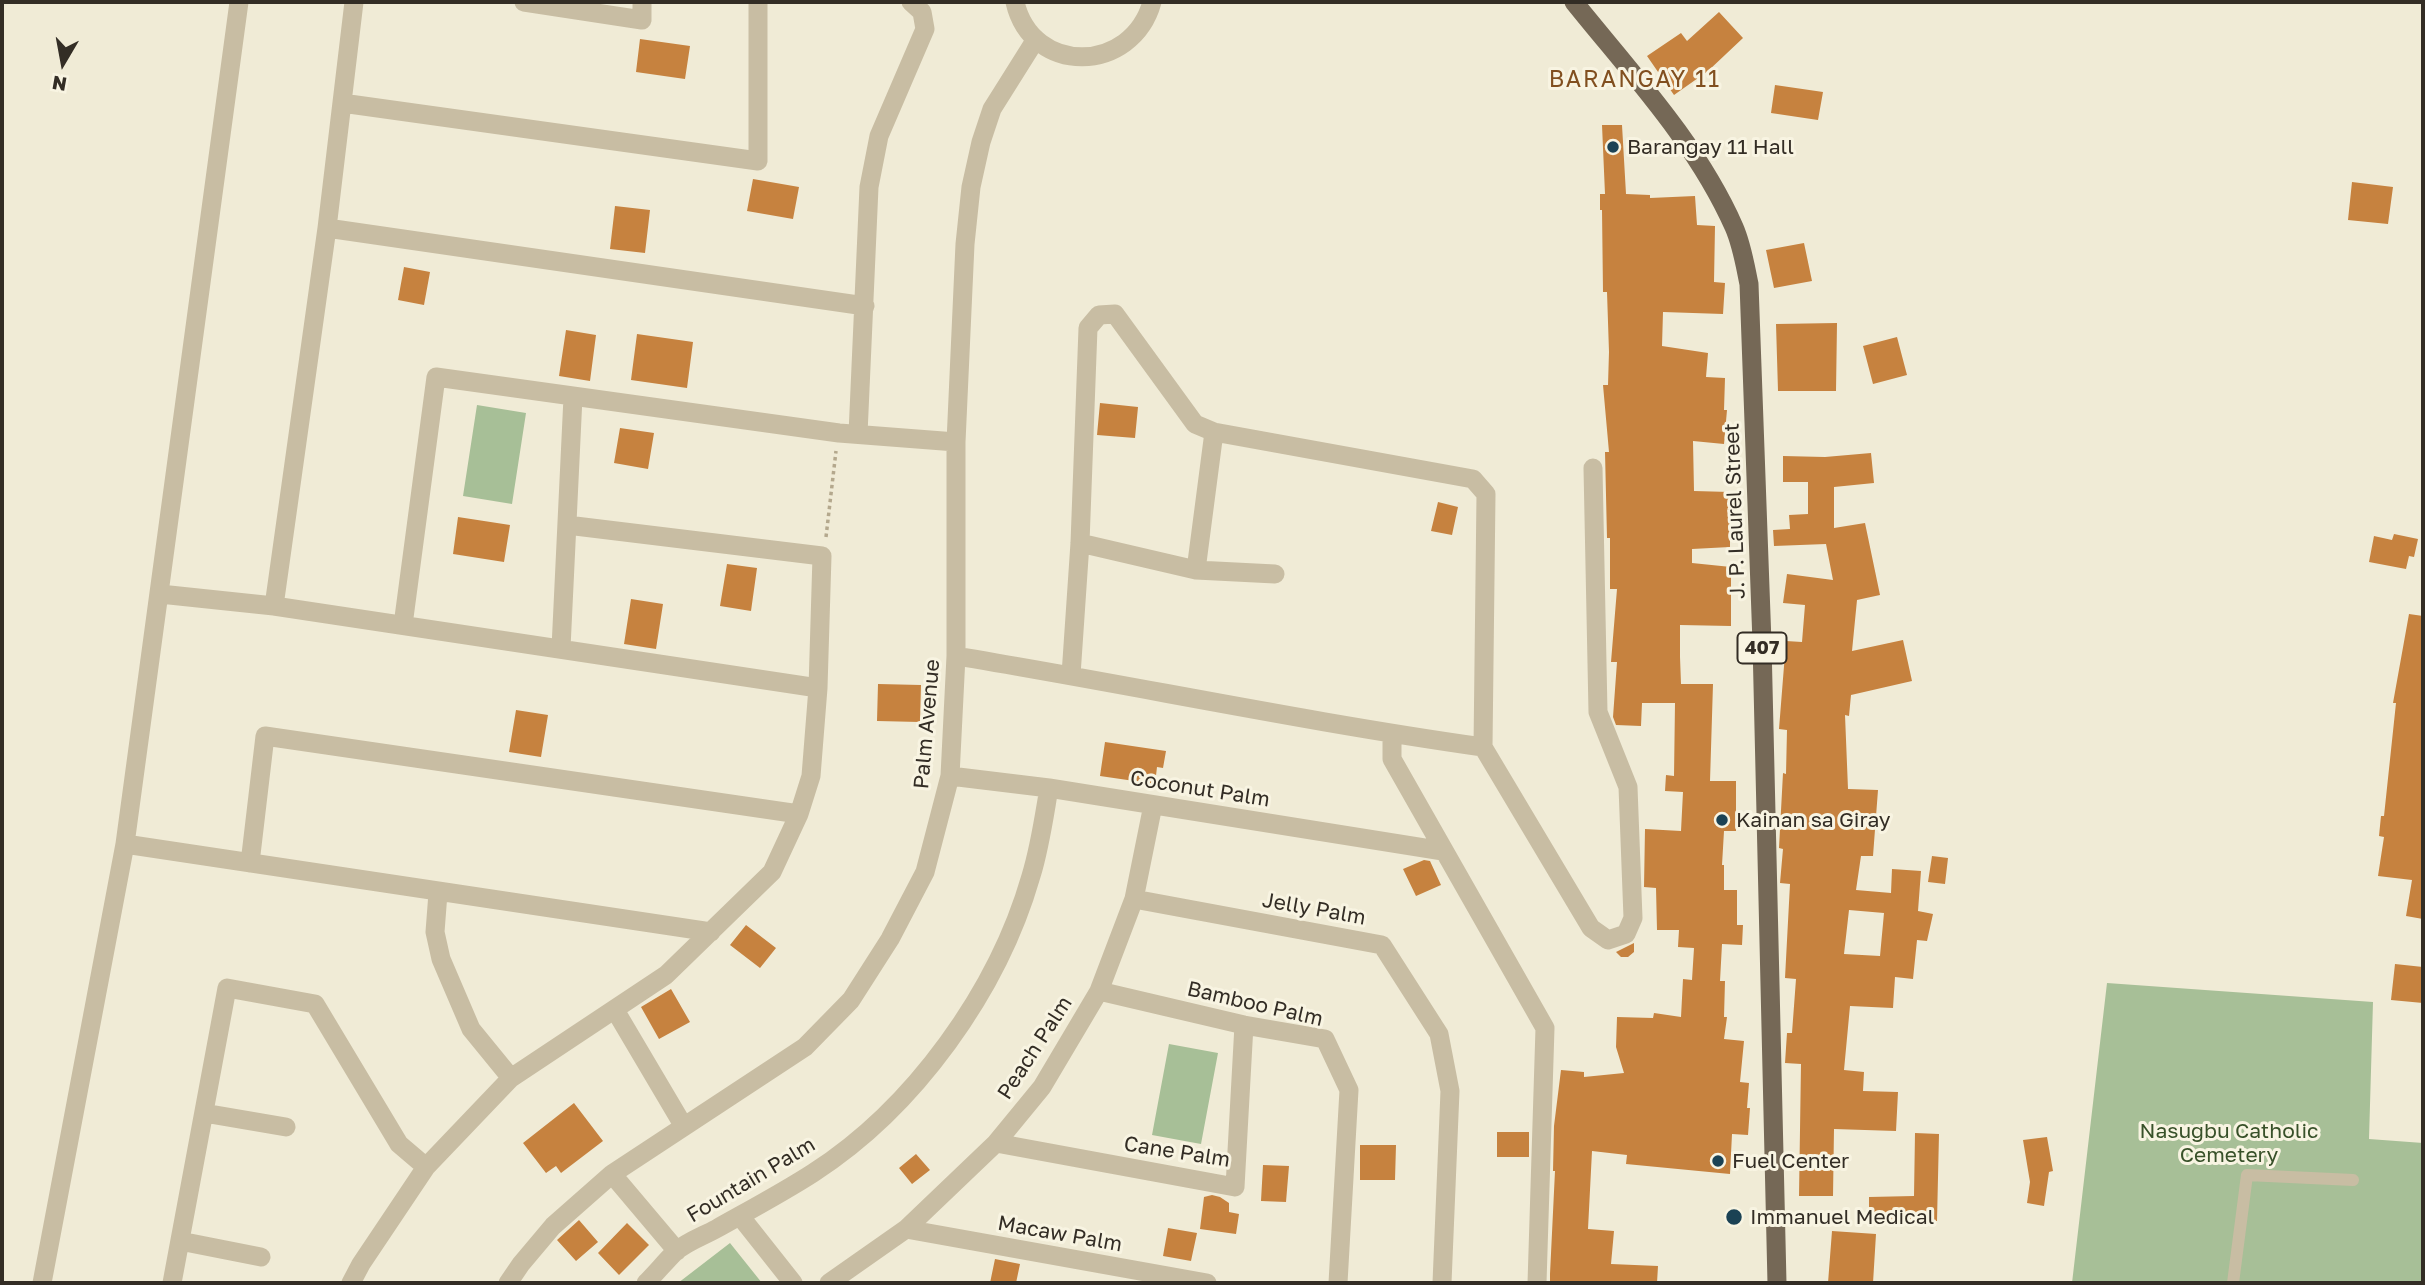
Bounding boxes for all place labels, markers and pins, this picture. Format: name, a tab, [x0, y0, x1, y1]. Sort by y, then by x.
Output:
place label: Barangay 11 Hall	[1627, 134, 1794, 160]
marker: Barangay 11 Hall	[1605, 139, 1621, 155]
place label: Kainan sa Giray	[1736, 807, 1891, 833]
marker: Kainan sa Giray	[1714, 812, 1730, 828]
place label: Fuel Center	[1732, 1148, 1849, 1174]
marker: Fuel Center	[1710, 1153, 1726, 1169]
place label: Immanuel Medical	[1750, 1204, 1934, 1230]
marker: Immanuel Medical	[1724, 1207, 1744, 1227]

